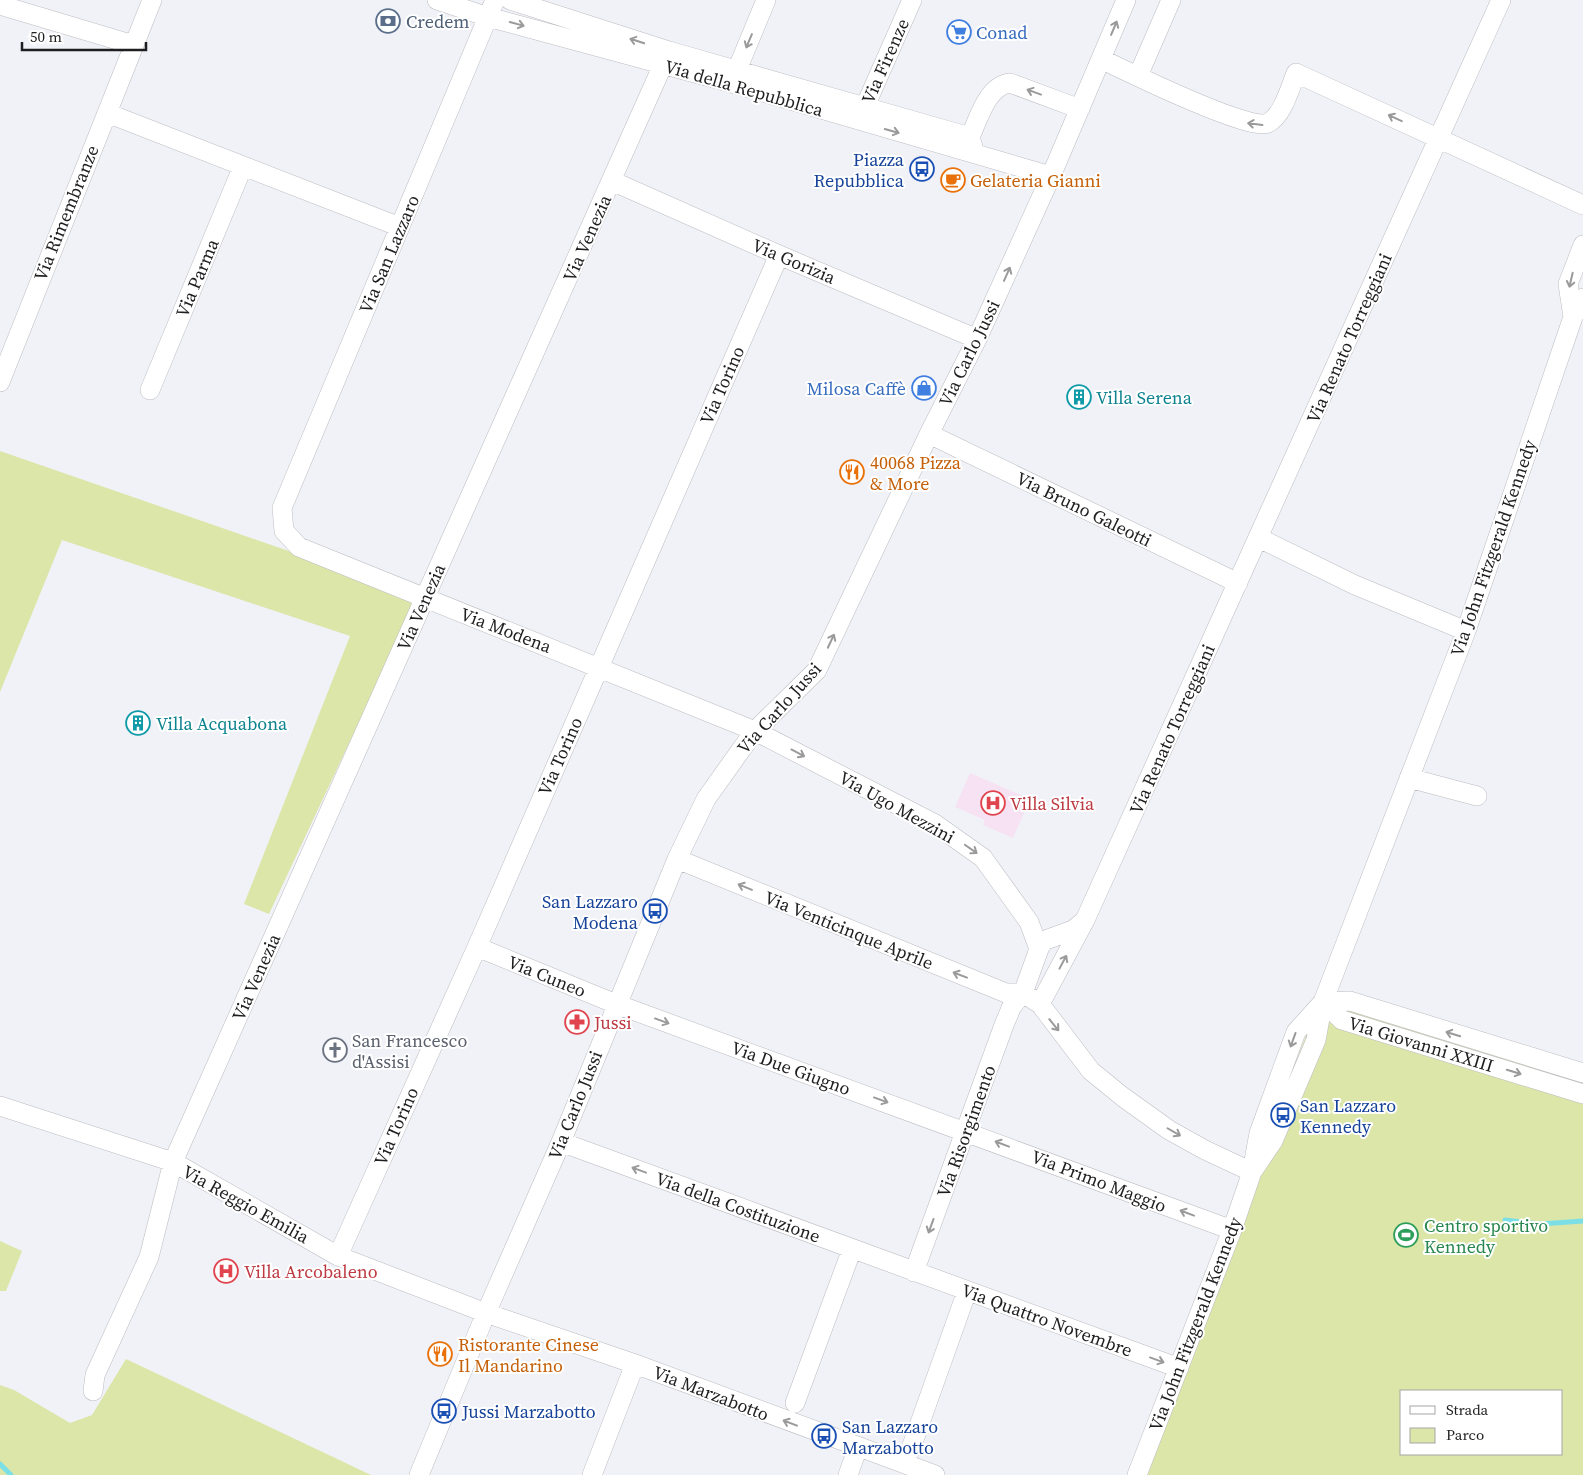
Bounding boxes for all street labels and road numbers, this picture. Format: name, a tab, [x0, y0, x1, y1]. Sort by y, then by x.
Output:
street label: Via Firenze	[855, 14, 915, 108]
street label: Via della Repubblica	[662, 53, 827, 123]
street label: Via Rimembranze	[27, 141, 105, 285]
street label: Via Venezia	[557, 190, 618, 285]
street label: Via San Lazzaro	[353, 191, 425, 317]
street label: Via Gorizia	[749, 232, 840, 290]
street label: Via Parma	[169, 234, 225, 321]
street label: Via Renato Torreggiani	[1300, 249, 1398, 427]
street label: Via Carlo Jussi	[932, 296, 1006, 410]
street label: Via Torino	[694, 342, 750, 428]
street label: Via John Fitzgerald Kennedy	[1444, 436, 1542, 660]
street label: Via Bruno Galeotti	[1012, 465, 1156, 553]
street label: Via Venezia	[391, 559, 452, 654]
street label: Via Modena	[457, 601, 556, 659]
street label: Via Renato Torreggiani	[1123, 640, 1221, 818]
street label: Via Carlo Jussi	[731, 657, 827, 759]
street label: Via Torino	[532, 713, 588, 799]
street label: Via Ugo Mezzini	[835, 765, 959, 849]
street label: Via Venticinque Aprile	[761, 885, 937, 975]
street label: Via Venezia	[226, 929, 287, 1024]
street label: Via Cuneo	[504, 949, 590, 1003]
street label: Via Giovanni XXIII	[1345, 1010, 1497, 1078]
street label: Via Due Giugno	[728, 1035, 854, 1101]
street label: Via Carlo Jussi	[542, 1047, 608, 1163]
street label: Via Risorgimento	[930, 1061, 1002, 1201]
street label: Via Torino	[368, 1083, 424, 1169]
street label: Via Primo Maggio	[1028, 1144, 1170, 1218]
street label: Via Reggio Emilia	[178, 1159, 315, 1250]
street label: Via della Costituzione	[652, 1166, 824, 1248]
street label: Via John Fitzgerald Kennedy	[1143, 1213, 1248, 1435]
street label: Via Quattro Novembre	[958, 1277, 1136, 1363]
street label: Via Marzabotto	[650, 1359, 773, 1427]

